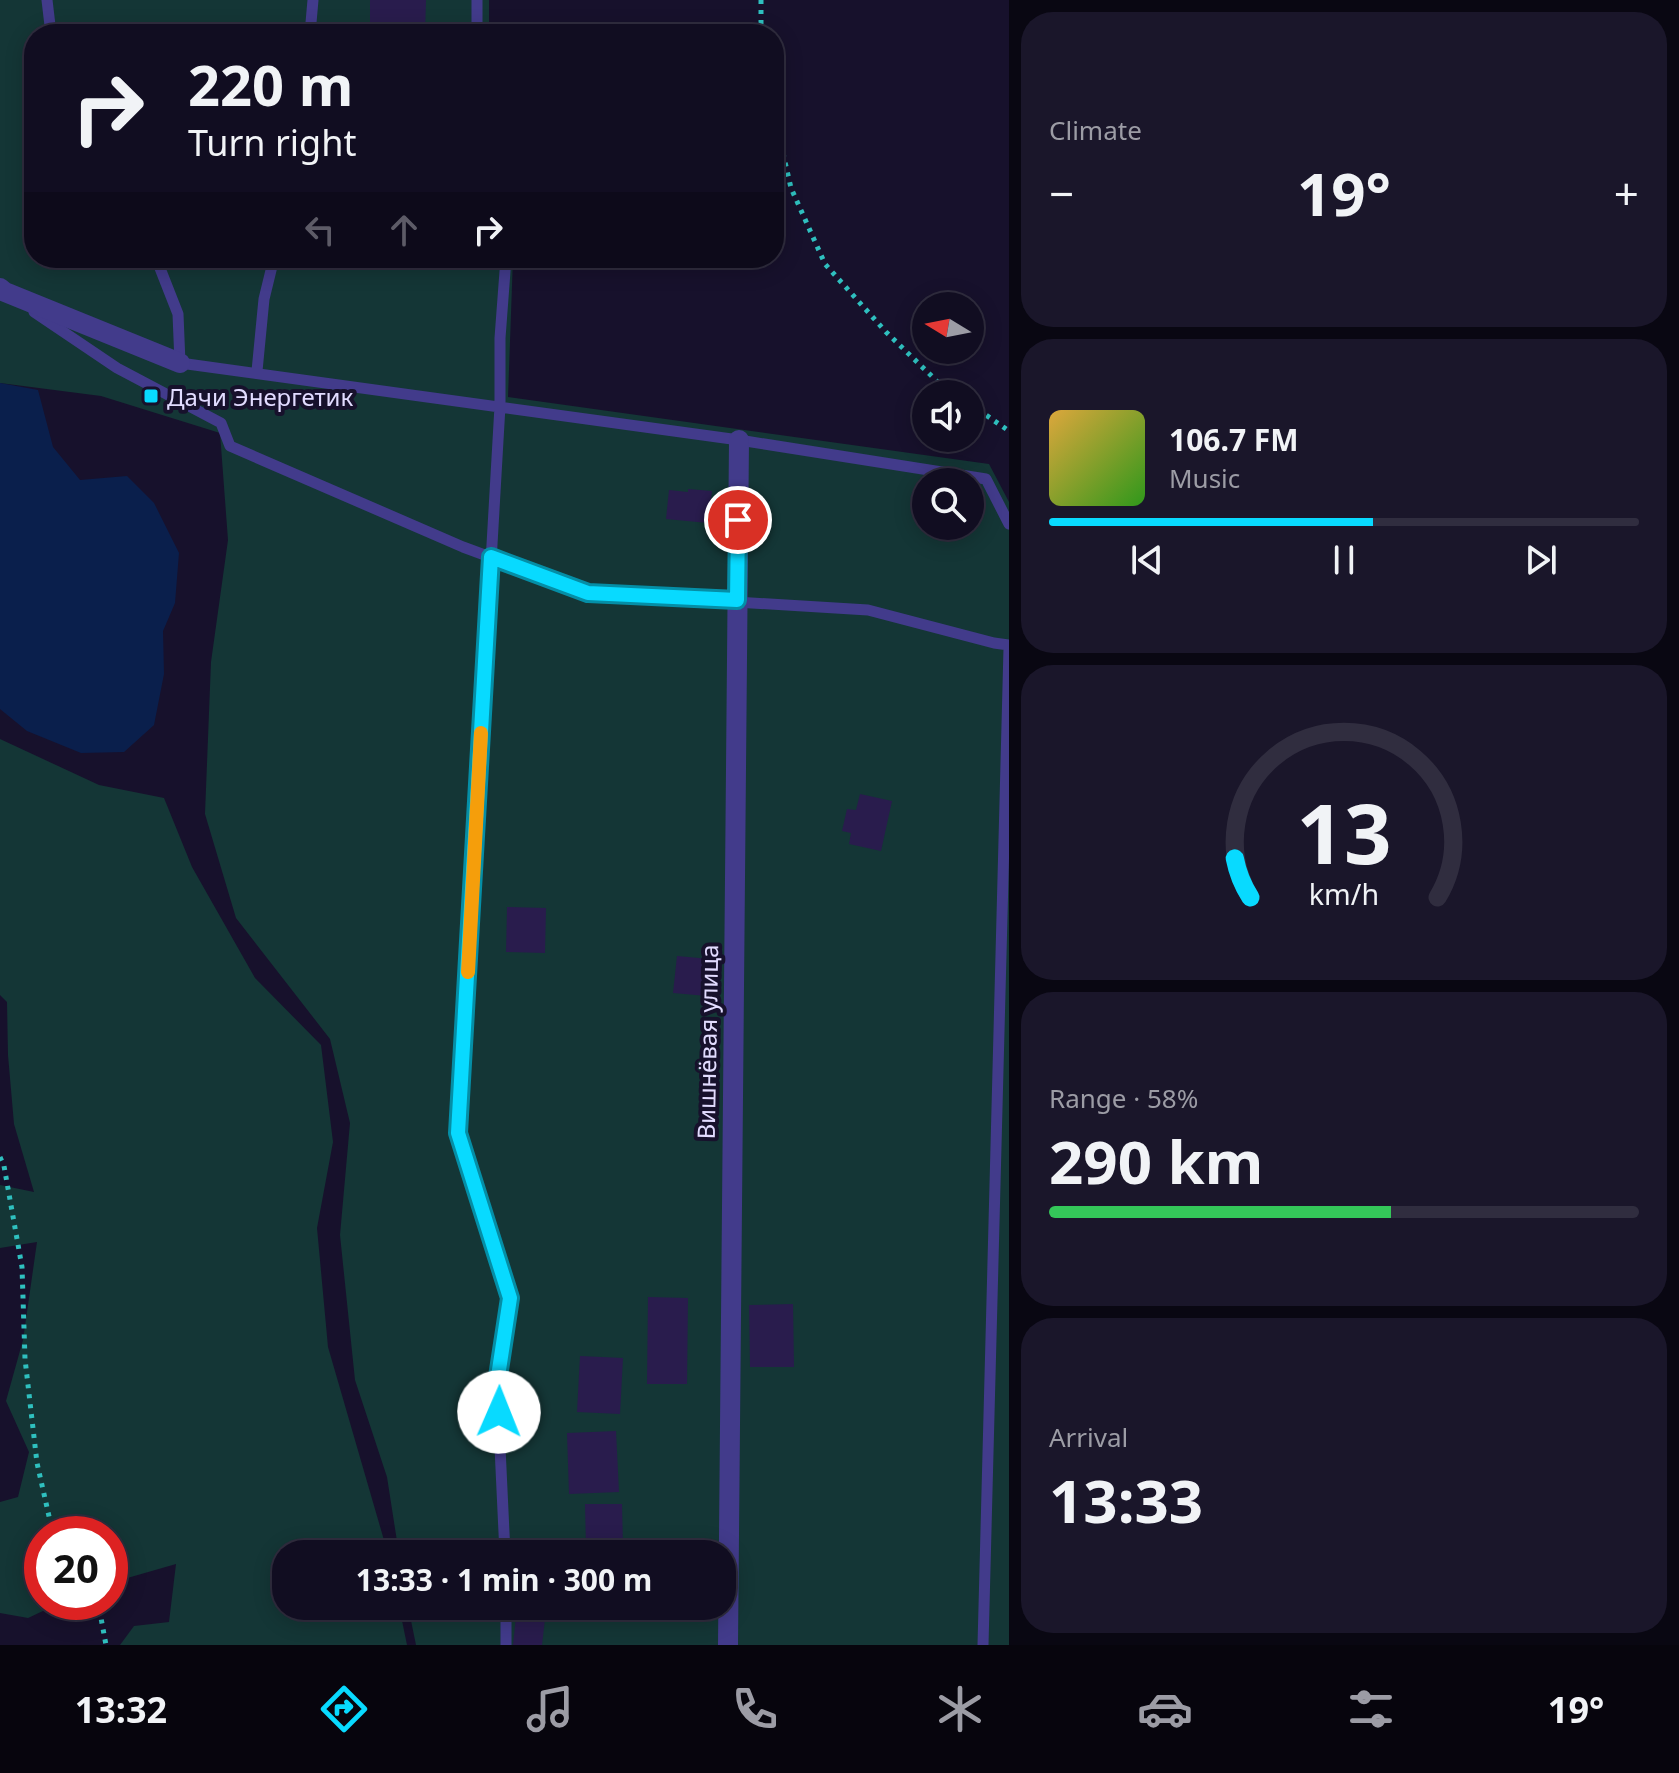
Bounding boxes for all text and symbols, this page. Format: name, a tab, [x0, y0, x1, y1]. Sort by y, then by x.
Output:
text: 220 m	[188, 46, 353, 122]
icon: right	[56, 56, 160, 160]
text: Climate	[1049, 112, 1142, 148]
text: Turn right	[188, 118, 356, 167]
text: 19°	[1297, 152, 1391, 234]
text: −	[1049, 163, 1074, 223]
text: +	[1614, 163, 1639, 223]
icon: left	[298, 208, 342, 252]
icon: ahead	[382, 208, 426, 252]
icon: right	[466, 208, 510, 252]
north arrow	[912, 292, 984, 364]
map controls	[912, 292, 984, 540]
place label: Дачи Энергетик	[167, 380, 354, 413]
button: sound	[912, 380, 984, 452]
marker: Дачи Энергетик	[142, 387, 160, 405]
text: 106.7 FM	[1169, 419, 1299, 460]
text: Music	[1169, 460, 1240, 496]
button: search	[912, 468, 984, 540]
pin	[704, 486, 772, 554]
icon: arrive	[716, 498, 760, 542]
icon: previous	[1125, 538, 1169, 582]
icon: pause	[1322, 538, 1366, 582]
icon: next	[1519, 538, 1563, 582]
text: 13	[1296, 775, 1392, 888]
text: km/h	[1309, 875, 1379, 914]
street label: Вишнёвая улица	[689, 944, 725, 1140]
text: Range · 58%	[1049, 1080, 1198, 1116]
text: 290 km	[1049, 1120, 1263, 1202]
position arrow	[457, 1370, 541, 1454]
text: Arrival	[1049, 1419, 1128, 1455]
text: 13:33	[1049, 1459, 1203, 1541]
speed limit sign: 20	[24, 1516, 128, 1620]
text: 13:33 · 1 min · 300 m	[356, 1559, 652, 1600]
icon: directions	[316, 1681, 372, 1737]
icon: music	[522, 1681, 578, 1737]
icon: phone	[727, 1681, 783, 1737]
icon: climate	[932, 1681, 988, 1737]
icon: car	[1137, 1681, 1193, 1737]
icon: filters	[1343, 1681, 1399, 1737]
text: 13:32	[75, 1685, 167, 1734]
text: 19°	[1548, 1685, 1604, 1734]

